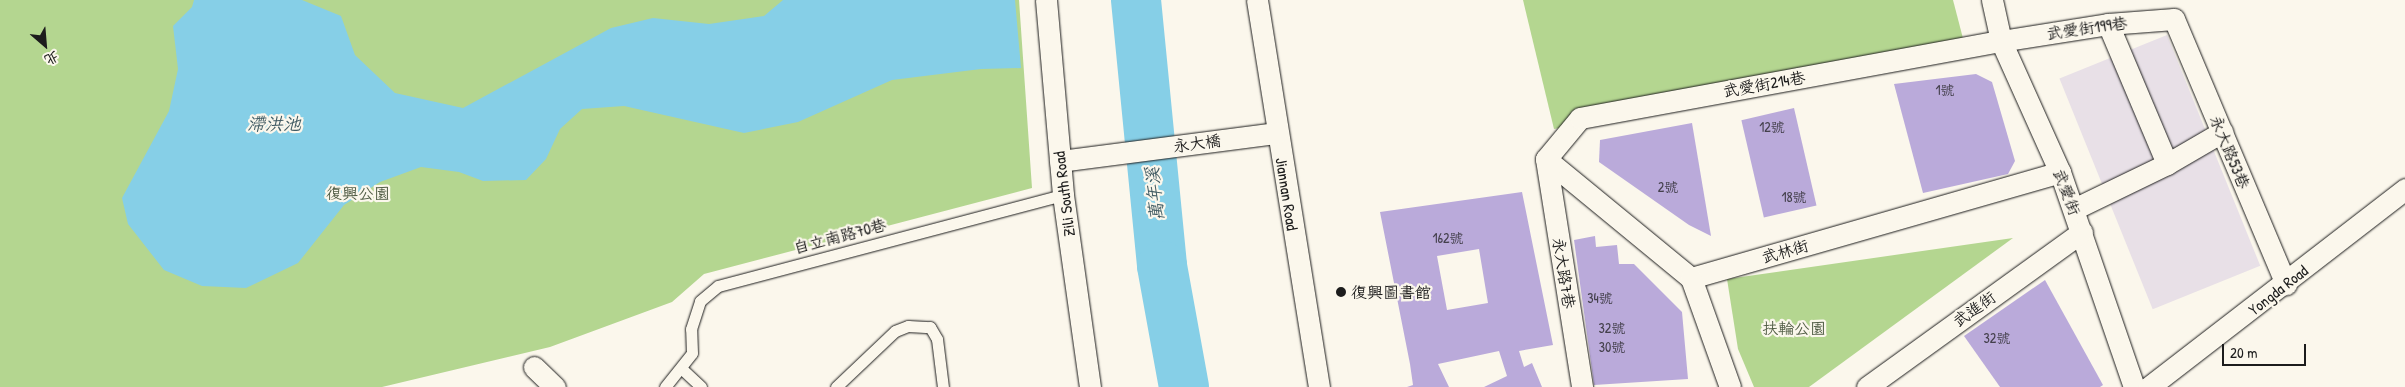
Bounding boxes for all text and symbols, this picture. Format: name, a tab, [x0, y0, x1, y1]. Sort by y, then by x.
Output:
street label: 武愛街199巷	[2045, 13, 2129, 43]
north arrow	[20, 20, 70, 70]
text: 北	[41, 47, 63, 70]
street label: 武愛街214巷	[1721, 67, 1807, 101]
house number: 1號	[1935, 82, 1955, 98]
street label: 永大路53巷	[2206, 112, 2254, 192]
water label: 滯洪池	[247, 113, 301, 135]
house number: 12號	[1759, 119, 1785, 135]
street label: 永大橋	[1172, 130, 1222, 156]
street label: Zili South Road	[1049, 150, 1079, 238]
street label: Jiannan Road	[1272, 156, 1302, 232]
water label: 萬年溪	[1141, 166, 1169, 222]
street label: 武愛街	[2049, 166, 2085, 218]
house number: 2號	[1658, 179, 1678, 195]
park label: 復興公園	[326, 183, 390, 203]
house number: 18號	[1781, 189, 1807, 205]
street label: 自立南路70巷	[792, 214, 888, 258]
house number: 162號	[1432, 230, 1464, 246]
street label: 武林街	[1759, 235, 1811, 267]
street label: 永大路7巷	[1549, 236, 1579, 310]
street label: Yongda Road	[2244, 261, 2312, 319]
place label: 復興圖書館	[1351, 282, 1431, 302]
marker: 復興圖書館	[1335, 286, 1347, 298]
street label: 武進街	[1949, 287, 1999, 331]
house number: 34號	[1587, 290, 1613, 306]
park label: 扶輪公園	[1762, 318, 1826, 338]
house number: 32號	[1599, 320, 1625, 336]
house number: 32號	[1984, 330, 2010, 346]
scale bar	[2225, 334, 2309, 366]
house number: 30號	[1599, 339, 1625, 355]
text: 20 m	[2230, 342, 2257, 363]

